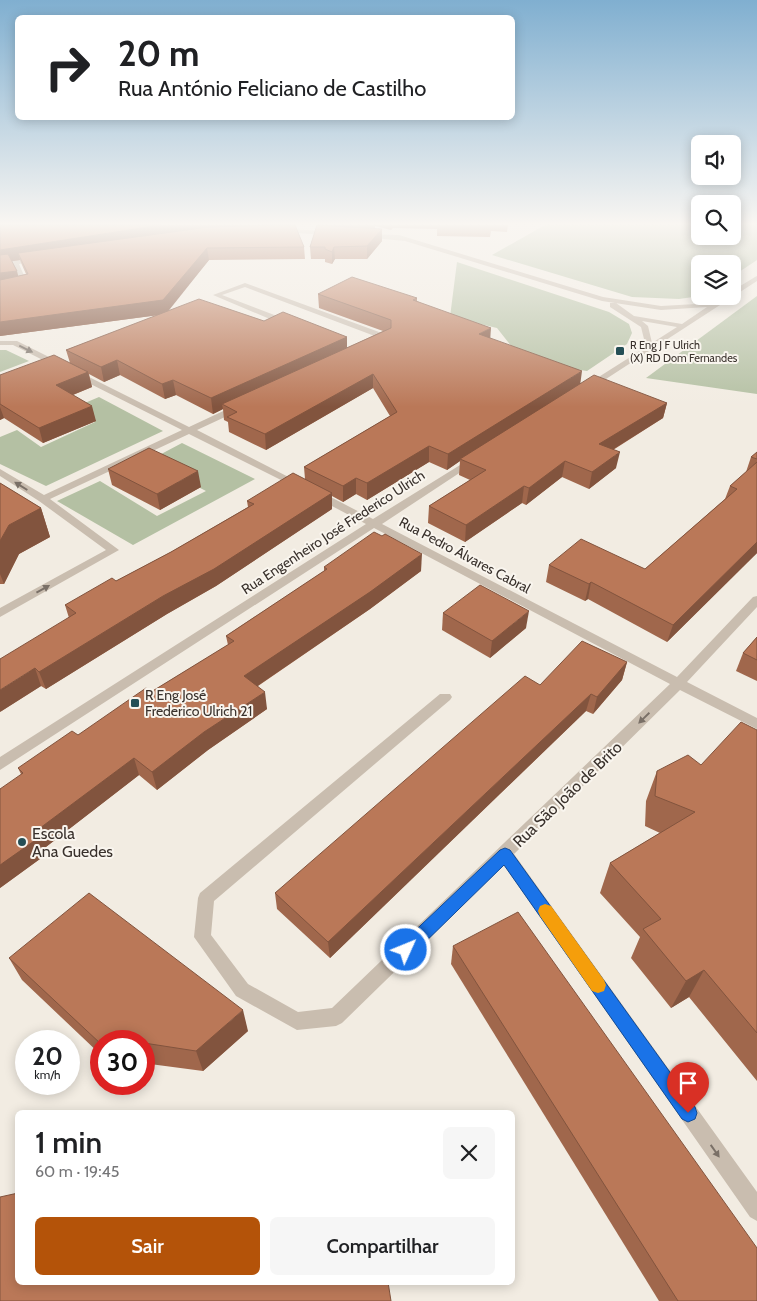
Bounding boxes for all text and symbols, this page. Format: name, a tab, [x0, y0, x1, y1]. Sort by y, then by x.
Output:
text: 20 m	[118, 32, 200, 75]
icon: right	[35, 35, 100, 100]
text: Rua António Feliciano de Castilho	[118, 75, 426, 102]
map controls	[691, 135, 741, 305]
button: sound	[691, 135, 741, 185]
button: search	[691, 195, 741, 245]
button: layers	[691, 255, 741, 305]
place label: R Eng J F Ulrich (X) RD Dom Fernandes	[630, 338, 738, 365]
one-way arrow	[19, 345, 33, 353]
marker: R Eng J F Ulrich (X) RD Dom Fernandes	[614, 345, 626, 357]
street label: Rua Engenheiro José Frederico Ulrich	[238, 466, 428, 598]
one-way arrow	[15, 481, 28, 490]
street label: Rua Pedro Álvares Cabral	[396, 513, 534, 598]
one-way arrow	[36, 585, 49, 594]
place label: R Eng José Frederico Ulrich 21	[145, 686, 252, 720]
marker: R Eng José Frederico Ulrich 21	[129, 697, 141, 709]
one-way arrow	[638, 712, 650, 724]
street label: Rua São João de Brito	[509, 737, 626, 851]
place label: Escola Ana Guedes	[32, 824, 113, 861]
marker: Escola Ana Guedes	[16, 836, 28, 848]
position arrow	[379, 923, 431, 975]
speed limit sign: 30	[90, 1030, 155, 1095]
text: 20	[32, 1041, 63, 1071]
pin	[667, 1062, 709, 1113]
text: km/h	[34, 1067, 61, 1082]
icon: arrive	[674, 1069, 702, 1097]
text: 1 min	[35, 1124, 102, 1161]
button: close	[443, 1127, 495, 1179]
one-way arrow	[710, 1144, 720, 1158]
text: 60 m · 19:45	[35, 1162, 119, 1181]
button: Sair	[35, 1217, 260, 1275]
button: Compartilhar	[270, 1217, 495, 1275]

